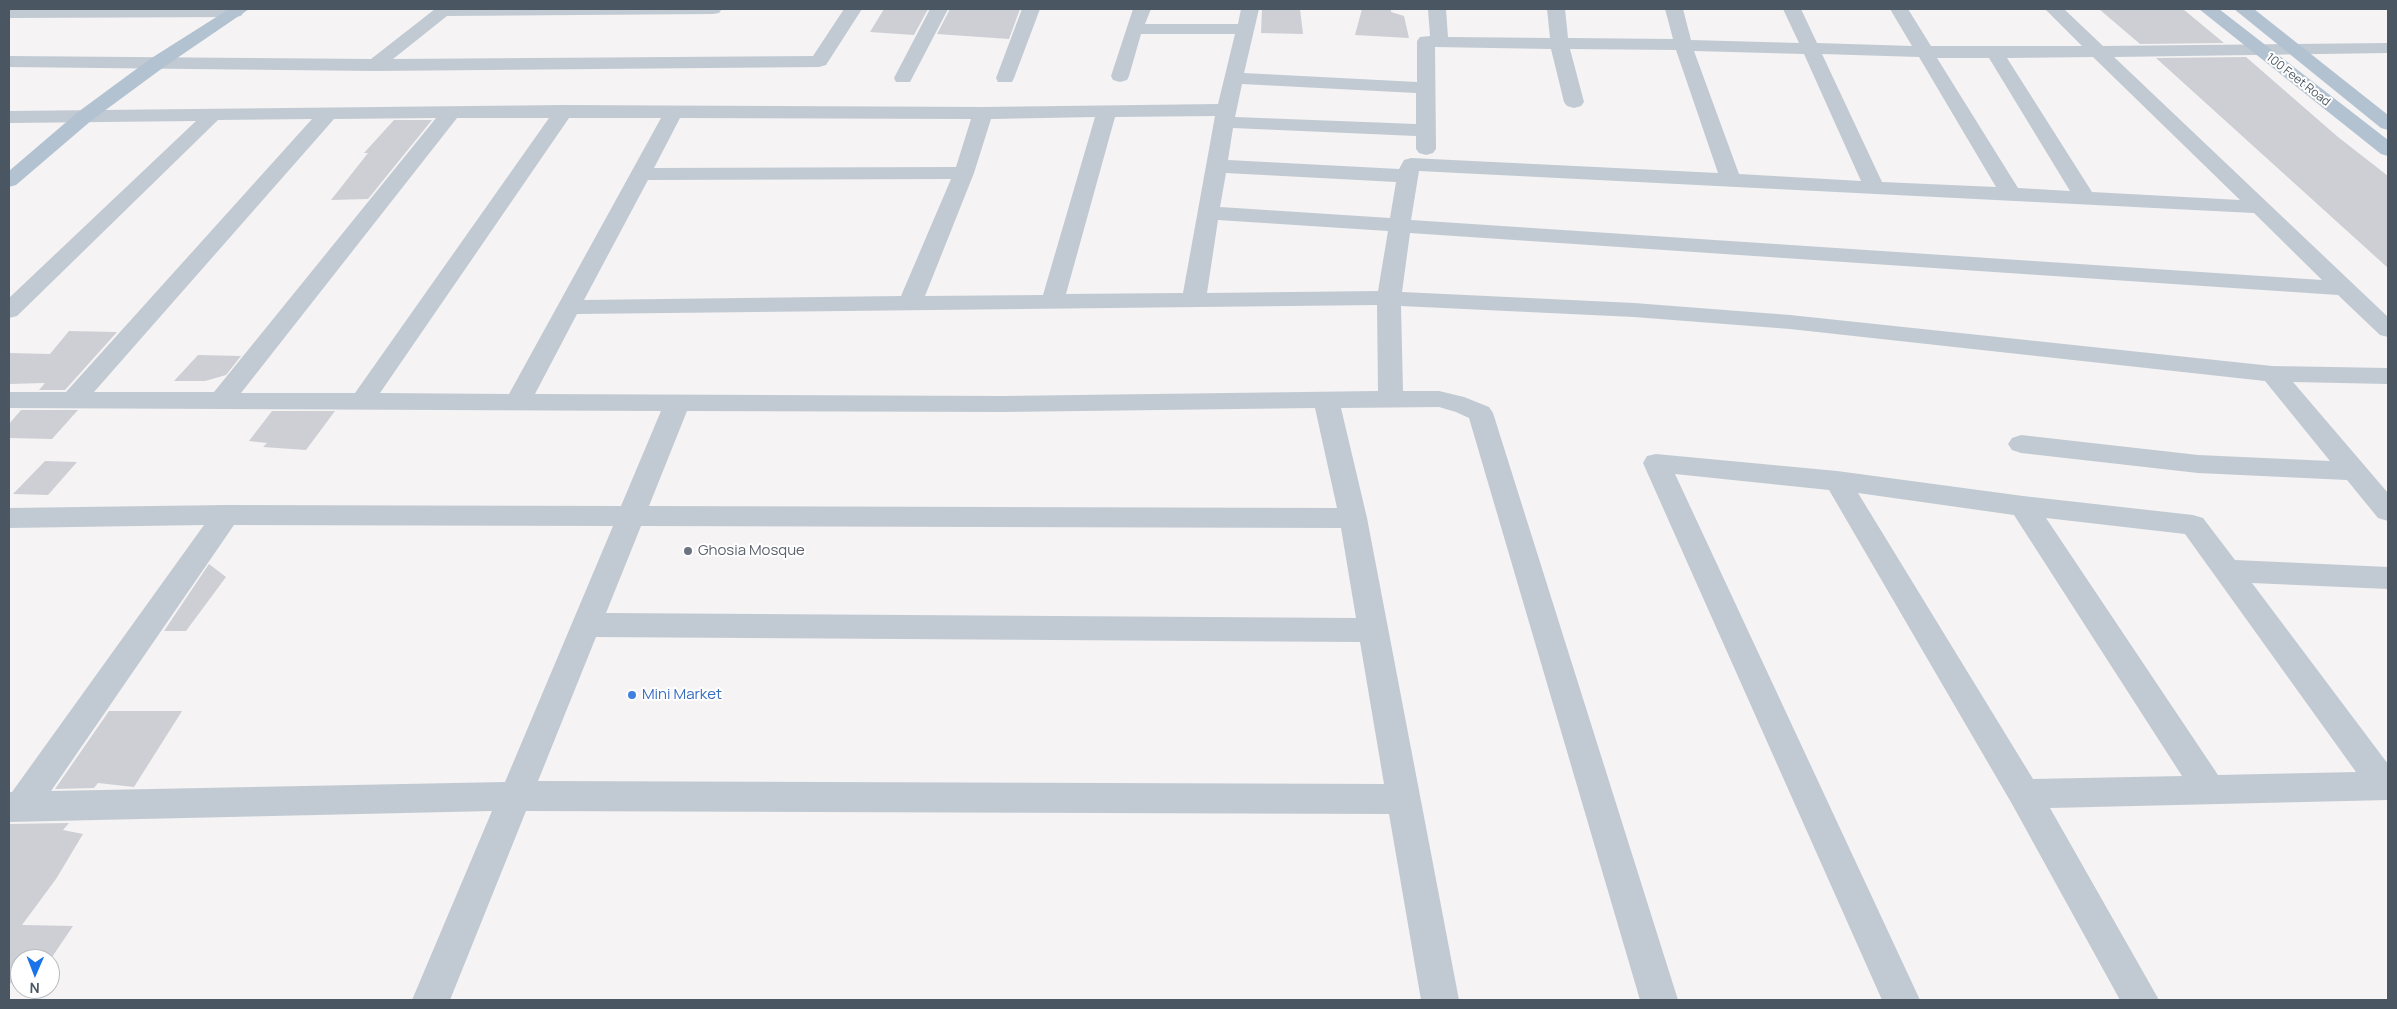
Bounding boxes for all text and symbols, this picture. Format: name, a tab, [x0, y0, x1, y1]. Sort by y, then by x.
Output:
street label: 100 Feet Road	[2263, 51, 2333, 109]
place label: Ghosia Mosque	[698, 542, 805, 560]
marker: Ghosia Mosque	[682, 545, 694, 557]
place label: Mini Market	[642, 686, 722, 704]
marker: Mini Market	[626, 689, 638, 701]
north arrow	[10, 949, 60, 999]
text: N	[30, 979, 40, 998]

